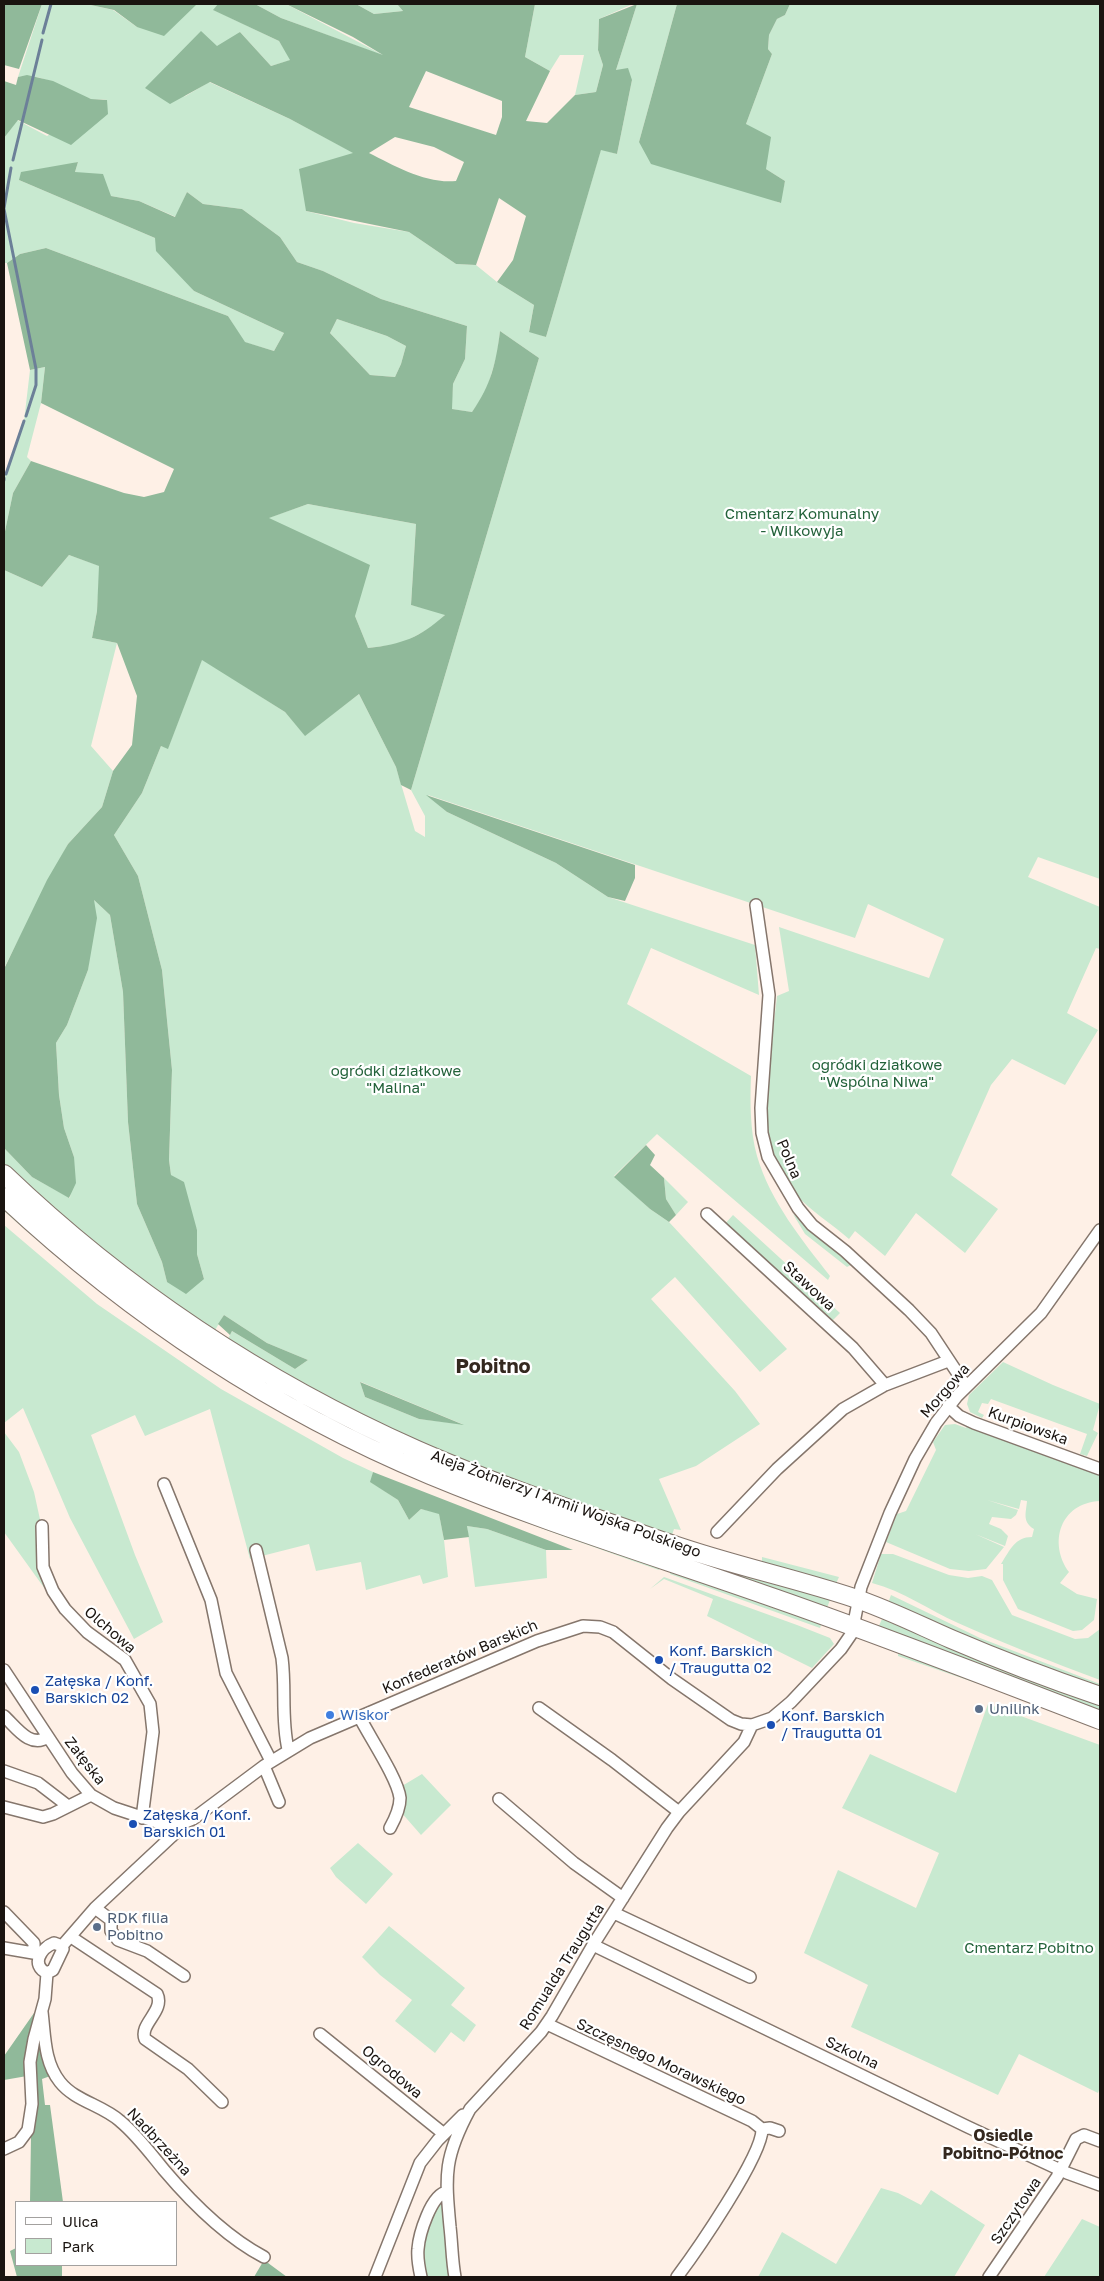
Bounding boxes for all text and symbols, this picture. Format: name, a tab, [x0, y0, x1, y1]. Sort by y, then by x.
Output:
park label: Cmentarz Komunalny - Wilkowyja	[725, 505, 879, 540]
park label: ogródki działkowe "Wspólna Niwa"	[812, 1056, 942, 1091]
park label: ogródki działkowe "Malina"	[331, 1062, 461, 1097]
street label: Polna	[773, 1137, 805, 1181]
street label: Stawowa	[779, 1257, 839, 1315]
district label: Pobitno	[455, 1355, 531, 1379]
street label: Morgowa	[917, 1360, 973, 1422]
street label: Kurpiowska	[985, 1403, 1071, 1449]
street label: Aleja Żołnierzy I Armii Wojska Polskiego	[429, 1447, 703, 1561]
street label: Olchowa	[81, 1603, 139, 1657]
street label: Konfederatów Barskich	[380, 1616, 540, 1698]
place label: Konf. Barskich / Traugutta 02	[669, 1642, 773, 1677]
marker: Konf. Barskich / Traugutta 02	[653, 1654, 665, 1666]
place label: Załęska / Konf. Barskich 02	[45, 1672, 153, 1707]
marker: Załęska / Konf. Barskich 02	[29, 1684, 41, 1696]
place label: Unilink	[989, 1700, 1040, 1718]
marker: Unilink	[973, 1703, 985, 1715]
place label: Wiskor	[340, 1706, 389, 1724]
place label: Konf. Barskich / Traugutta 01	[781, 1707, 885, 1742]
marker: Wiskor	[324, 1709, 336, 1721]
marker: Konf. Barskich / Traugutta 01	[765, 1719, 777, 1731]
street label: Załęska	[61, 1733, 109, 1789]
place label: Załęska / Konf. Barskich 01	[143, 1806, 251, 1841]
marker: Załęska / Konf. Barskich 01	[127, 1818, 139, 1830]
street label: Romualda Traugutta	[516, 1900, 608, 2034]
place label: RDK filia Pobitno	[107, 1909, 169, 1944]
marker: RDK filia Pobitno	[91, 1921, 103, 1933]
park label: Cmentarz Pobitno	[964, 1939, 1094, 1957]
street label: Szczęsnego Morawskiego	[573, 2015, 749, 2109]
street label: Szkolna	[822, 2033, 882, 2073]
street label: Ogrodowa	[358, 2042, 426, 2102]
street label: Nadbrzeżna	[123, 2104, 195, 2180]
district label: Osiedle Pobitno-Północ	[942, 2126, 1064, 2164]
street label: Szczytowa	[987, 2174, 1045, 2248]
legend	[15, 2201, 178, 2266]
text: Ulica	[62, 2212, 98, 2230]
text: Park	[62, 2237, 94, 2255]

